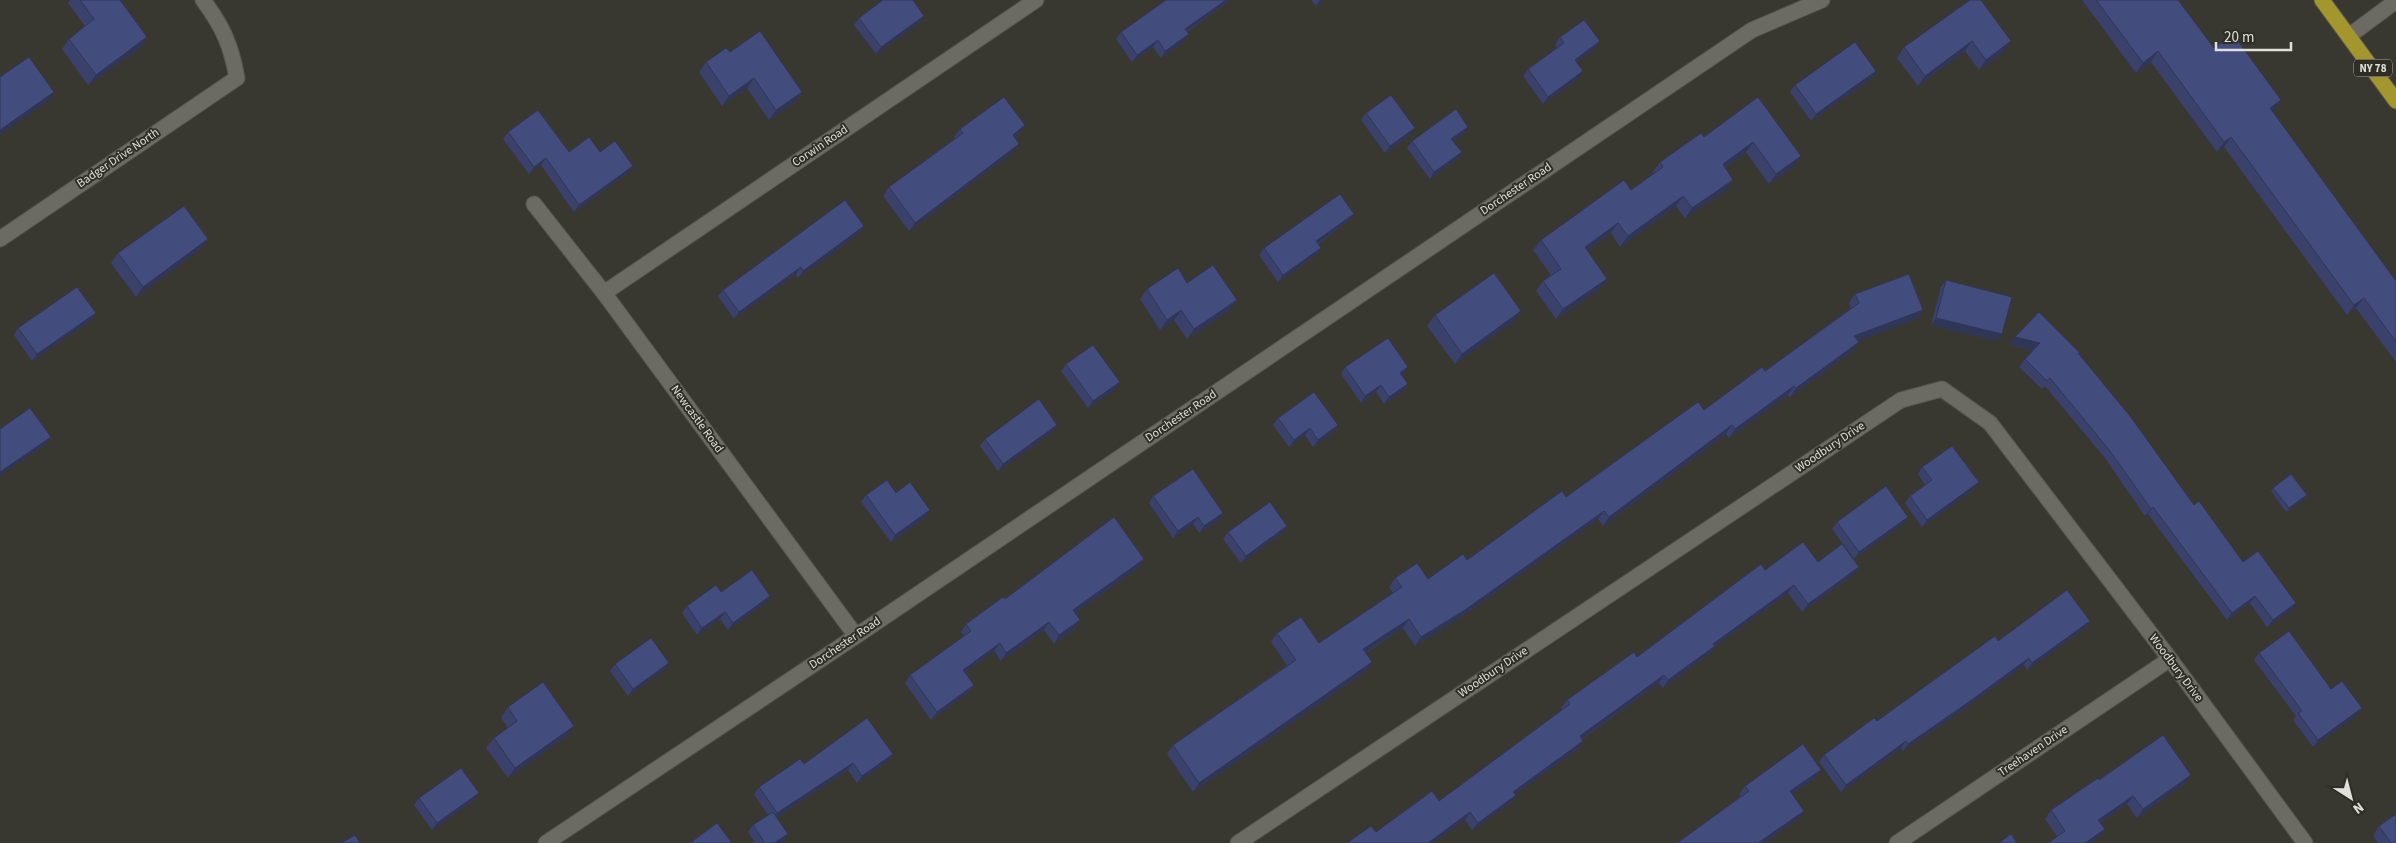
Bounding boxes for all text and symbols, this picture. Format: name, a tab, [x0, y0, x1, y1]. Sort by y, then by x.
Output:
scale bar	[2216, 20, 2291, 52]
text: 20 m	[2224, 27, 2254, 48]
road number: NY 78	[2354, 59, 2392, 76]
street label: Corwin Road	[789, 121, 851, 171]
street label: Badger Drive North	[74, 124, 162, 192]
street label: Dorchester Road	[1477, 159, 1555, 219]
street label: Newcastle Road	[667, 382, 727, 456]
street label: Dorchester Road	[1142, 386, 1220, 446]
street label: Woodbury Drive	[1792, 417, 1868, 477]
street label: Dorchester Road	[806, 613, 884, 673]
street label: Woodbury Drive	[2145, 631, 2207, 705]
street label: Woodbury Drive	[1455, 642, 1531, 702]
street label: Treehaven Drive	[1995, 721, 2071, 781]
north arrow	[2326, 773, 2376, 823]
text: N	[2348, 797, 2368, 819]

